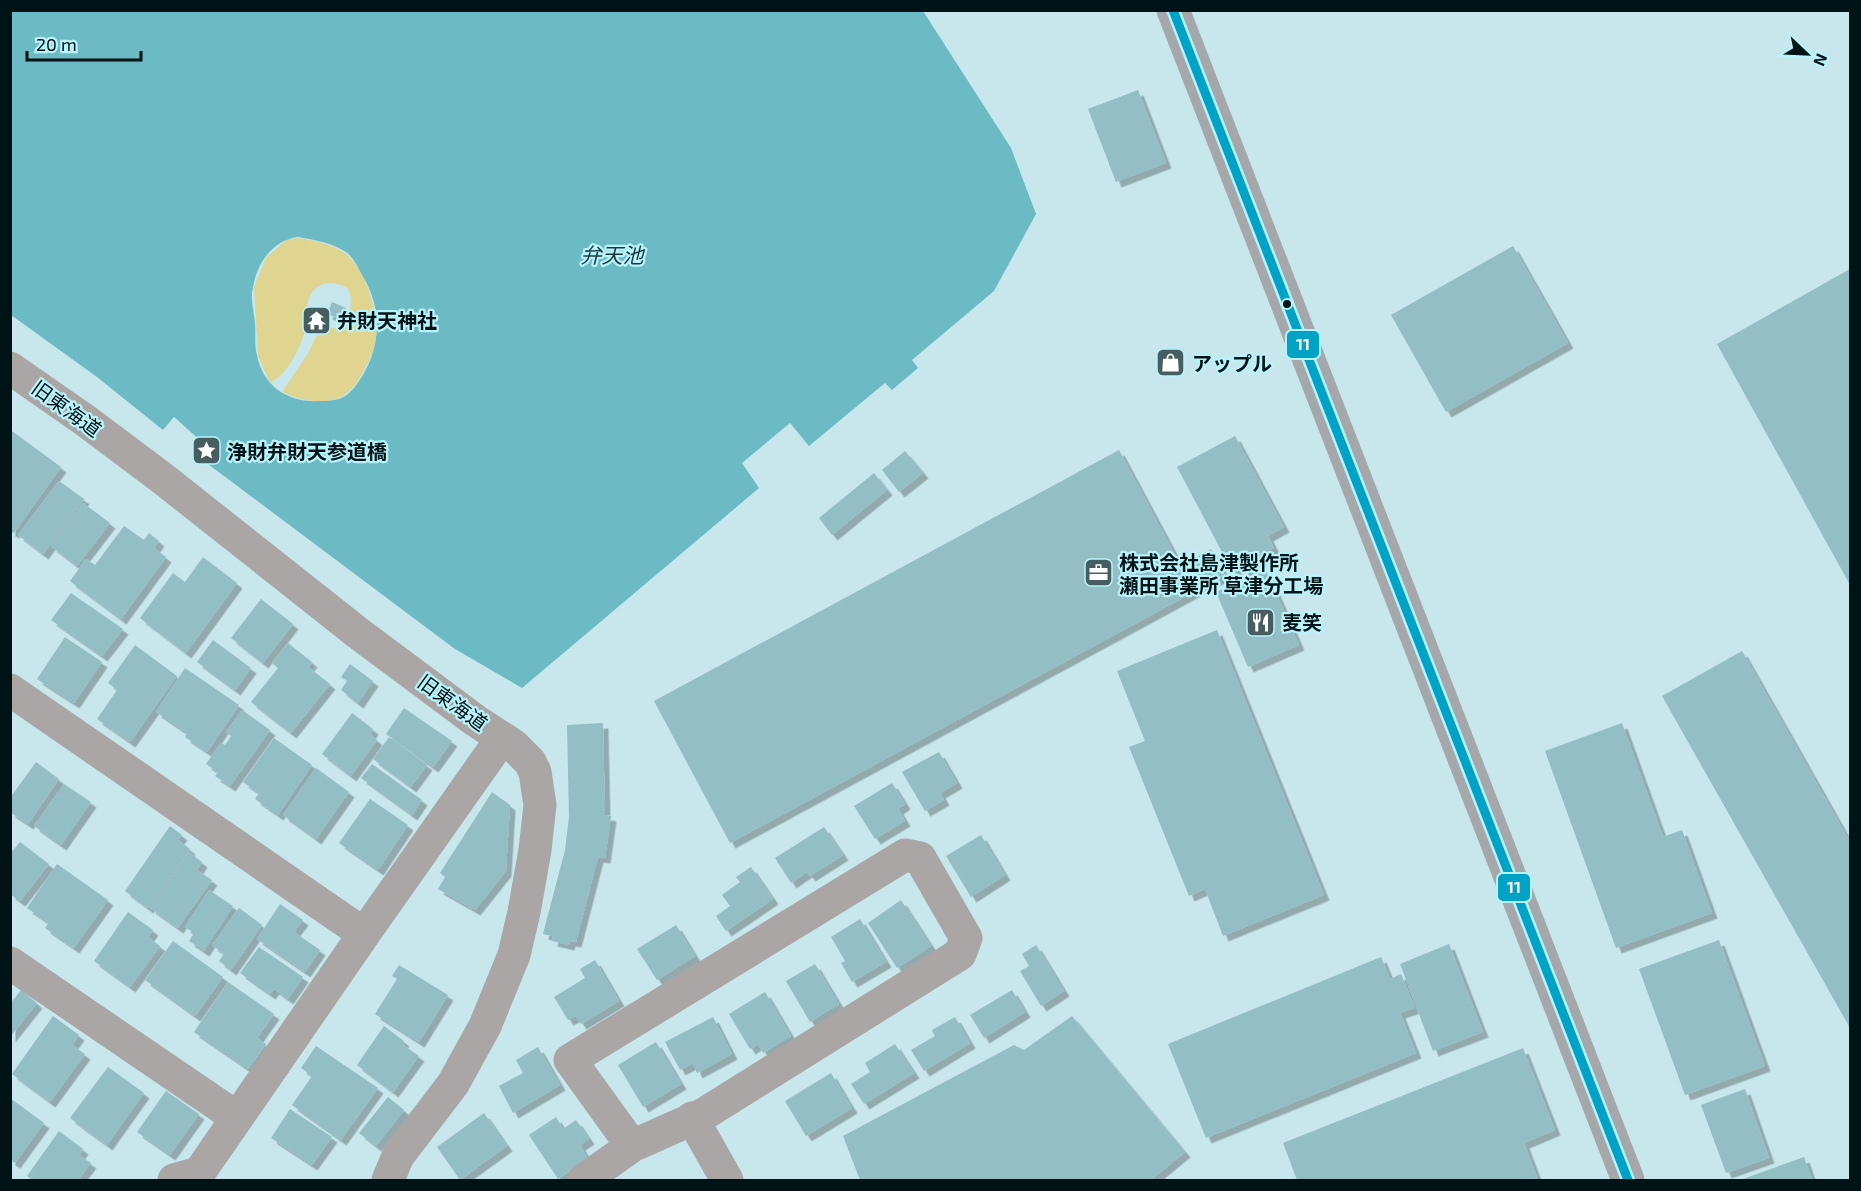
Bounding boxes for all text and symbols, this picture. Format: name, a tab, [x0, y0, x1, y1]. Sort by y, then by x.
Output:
scale bar	[27, 24, 141, 62]
north arrow	[1777, 24, 1837, 84]
text: 20 m	[36, 33, 77, 55]
text: N	[1810, 51, 1832, 69]
water label: 弁天池	[581, 242, 645, 267]
unlabelled marker	[1281, 298, 1293, 310]
temple icon: 弁財天神社	[300, 304, 332, 336]
place label: 弁財天神社	[337, 308, 437, 332]
line badge: 11	[1286, 330, 1320, 359]
text: 11	[1296, 334, 1310, 353]
shop icon: アップル	[1155, 347, 1187, 379]
place label: アップル	[1192, 351, 1272, 375]
street label: 旧東海道	[28, 375, 106, 441]
place icon: 浄財弁財天参道橋	[190, 435, 222, 467]
place label: 浄財弁財天参道橋	[227, 439, 387, 463]
place label: 株式会社島津製作所 瀬田事業所 草津分工場	[1119, 550, 1323, 597]
office icon: 株式会社島津製作所 瀬田事業所 草津分工場	[1082, 557, 1114, 589]
restaurant icon: 麦笑	[1245, 606, 1277, 638]
place label: 麦笑	[1282, 610, 1322, 634]
street label: 旧東海道	[414, 669, 492, 735]
line badge: 11	[1497, 873, 1531, 902]
text: 11	[1507, 877, 1521, 896]

